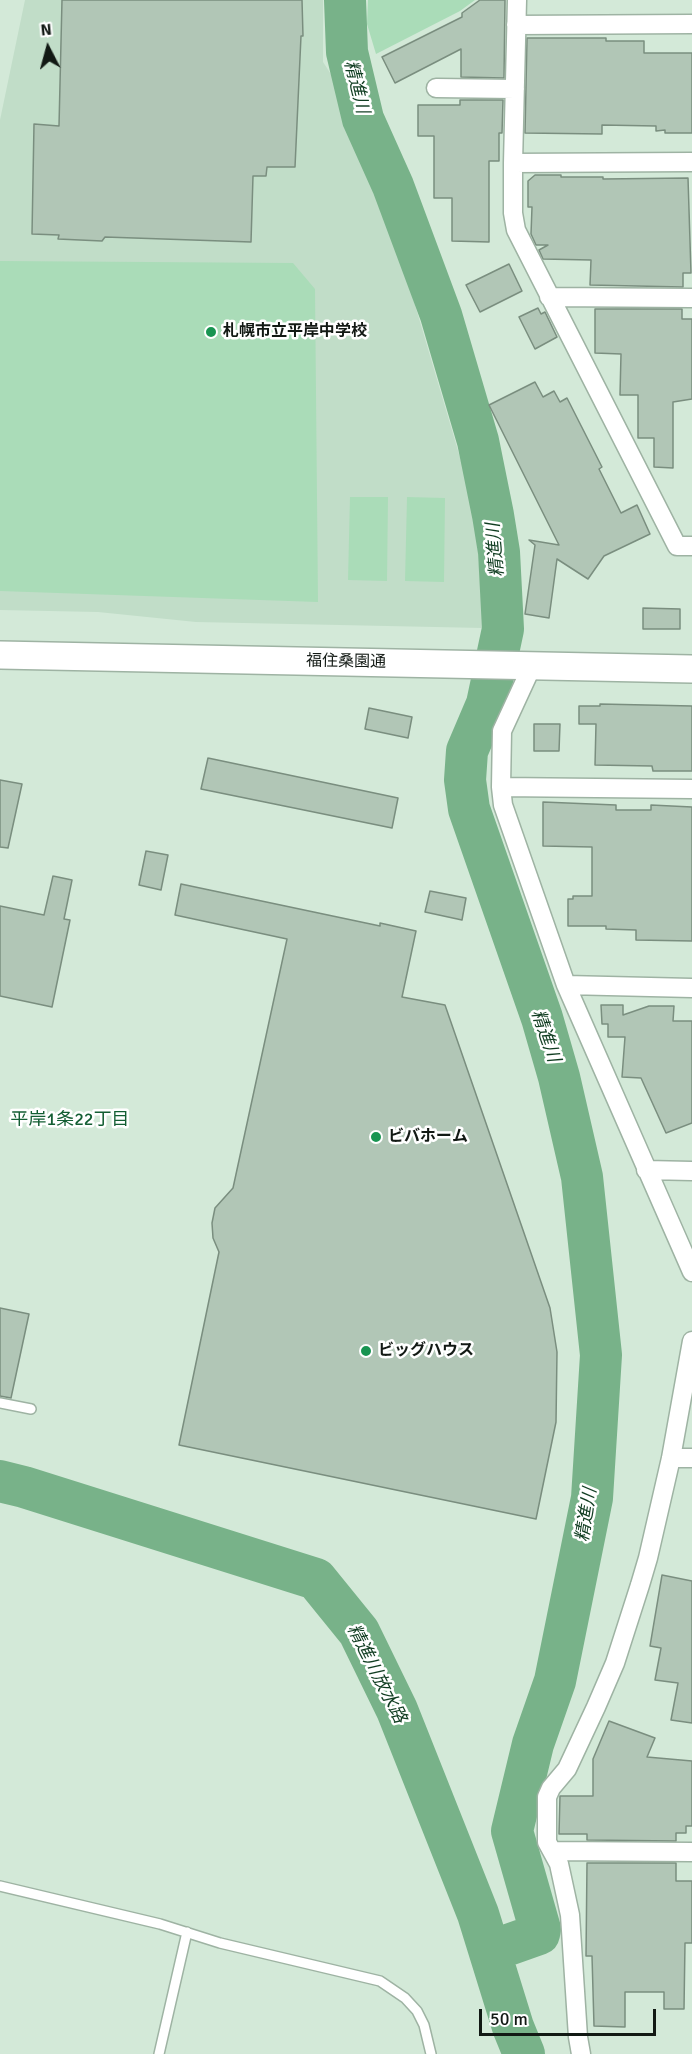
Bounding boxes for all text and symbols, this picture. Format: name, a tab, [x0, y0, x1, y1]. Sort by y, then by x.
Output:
north arrow	[18, 18, 78, 78]
text: N	[40, 20, 53, 41]
water label: 精進川	[339, 58, 373, 116]
place label: 札幌市立平岸中学校	[223, 322, 367, 342]
marker: 札幌市立平岸中学校	[204, 325, 218, 339]
water label: 精進川	[483, 522, 509, 578]
street label: 福住桑園通	[306, 652, 386, 672]
water label: 精進川	[526, 1007, 564, 1065]
district label: 平岸1条22丁目	[10, 1109, 130, 1131]
place label: ビバホーム	[388, 1127, 468, 1147]
marker: ビバホーム	[369, 1130, 383, 1144]
place label: ビッグハウス	[378, 1341, 474, 1361]
marker: ビッグハウス	[359, 1344, 373, 1358]
water label: 精進川	[572, 1487, 602, 1543]
water label: 精進川放水路	[342, 1621, 410, 1727]
scale bar	[482, 1997, 659, 2035]
text: 50 m	[490, 2008, 528, 2030]

